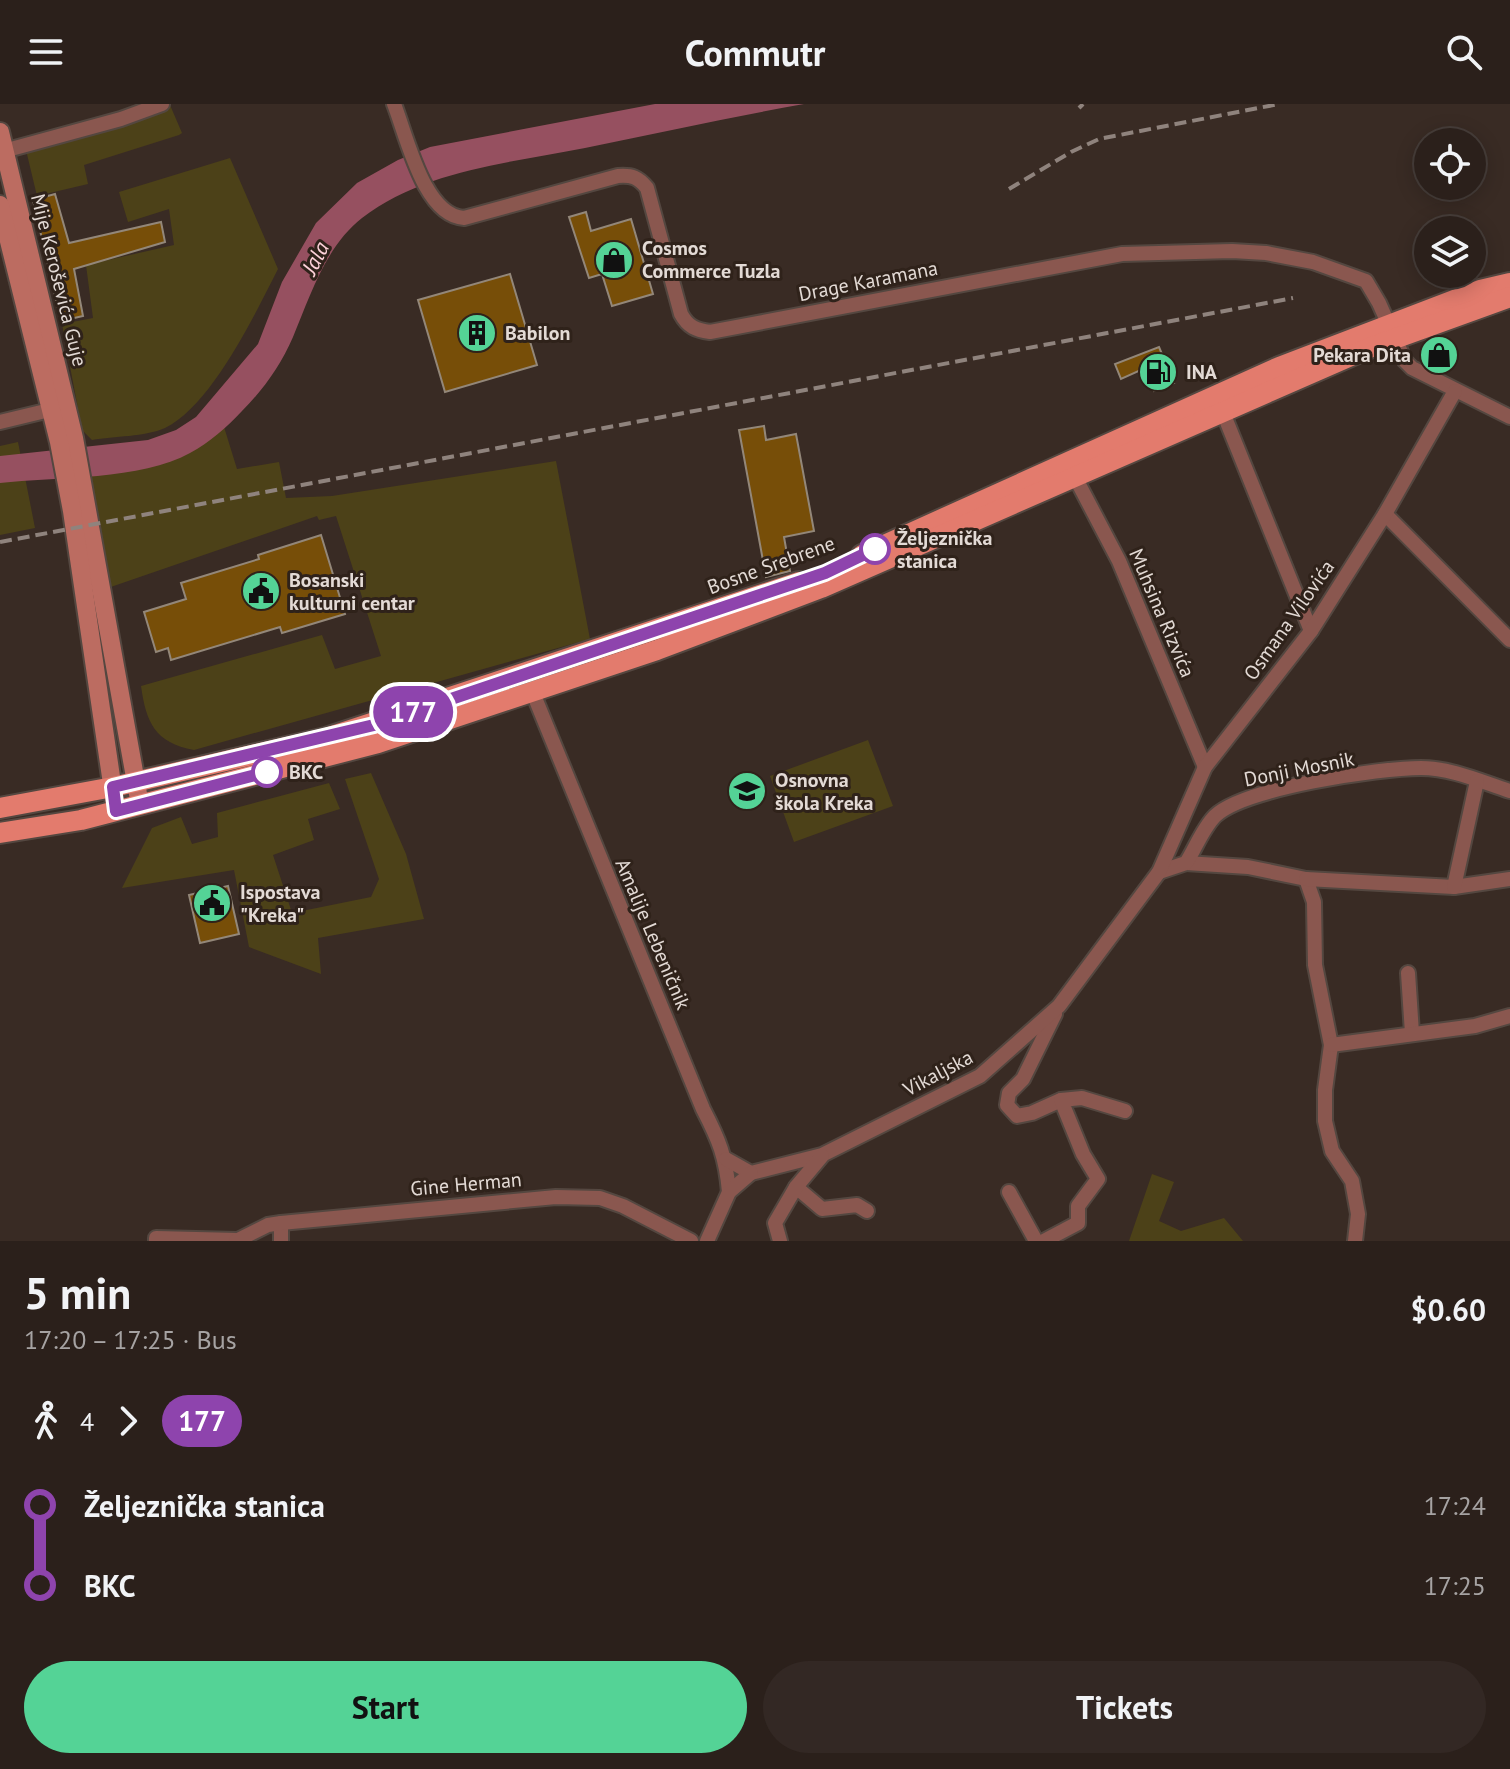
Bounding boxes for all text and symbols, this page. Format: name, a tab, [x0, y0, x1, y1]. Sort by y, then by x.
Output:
text: Commutr	[685, 29, 825, 76]
icon: menu	[24, 30, 68, 74]
icon: search	[1442, 30, 1486, 74]
map controls	[1414, 128, 1486, 288]
button: locate	[1414, 128, 1486, 200]
street label: Mije Keroševića Guje	[25, 191, 93, 369]
button: layers	[1414, 216, 1486, 288]
place label: Cosmos Commerce Tuzla	[642, 235, 780, 284]
water label: Jala	[294, 236, 335, 281]
shop icon: Cosmos Commerce Tuzla	[593, 239, 635, 281]
street label: Drage Karamana	[796, 255, 940, 307]
building icon: Babilon	[456, 312, 498, 354]
place label: Babilon	[505, 320, 570, 346]
shop icon: Pekara Dita	[1418, 334, 1460, 376]
place label: Pekara Dita	[1313, 342, 1411, 368]
fuel station icon: INA	[1137, 351, 1179, 393]
place label: INA	[1186, 359, 1218, 385]
place label: Željeznička stanica	[897, 525, 992, 574]
street label: Bosne Srebrene	[704, 530, 838, 600]
marker: Željeznička stanica	[860, 534, 890, 564]
street label: Muhsina Rizvića	[1123, 545, 1201, 681]
street label: Osmana Vilovića	[1238, 555, 1340, 685]
place label: Bosanski kulturni centar	[289, 567, 415, 616]
public building icon: Bosanski kulturni centar	[240, 570, 282, 612]
line badge: 177	[367, 686, 459, 738]
text: 177	[389, 693, 437, 730]
street label: Donji Mosnik	[1242, 746, 1357, 792]
marker: BKC	[252, 757, 282, 787]
place label: BKC	[289, 759, 323, 785]
place label: Osnovna škola Kreka	[775, 767, 874, 816]
school or university icon: Osnovna škola Kreka	[726, 770, 768, 812]
street label: Amalije Lebeničnik	[610, 855, 697, 1014]
place label: Ispostava "Kreka"	[240, 879, 321, 928]
public building icon: Ispostava "Kreka"	[191, 882, 233, 924]
street label: Vikaljska	[898, 1044, 977, 1103]
street label: Gine Herman	[409, 1166, 523, 1202]
text: 5 min	[24, 1264, 131, 1321]
text: $0.60	[1411, 1290, 1486, 1329]
text: 17:20 – 17:25 · Bus	[24, 1323, 237, 1356]
icon: walk	[24, 1399, 68, 1443]
icon: forward	[106, 1399, 150, 1443]
text: 177	[178, 1402, 226, 1439]
text: 4	[80, 1405, 94, 1438]
text: Željeznička stanica	[84, 1486, 325, 1525]
text: 17:24	[1424, 1489, 1486, 1522]
text: BKC	[84, 1566, 135, 1605]
text: 17:25	[1424, 1569, 1486, 1602]
button: Start	[24, 1661, 747, 1753]
button: Tickets	[763, 1661, 1486, 1753]

